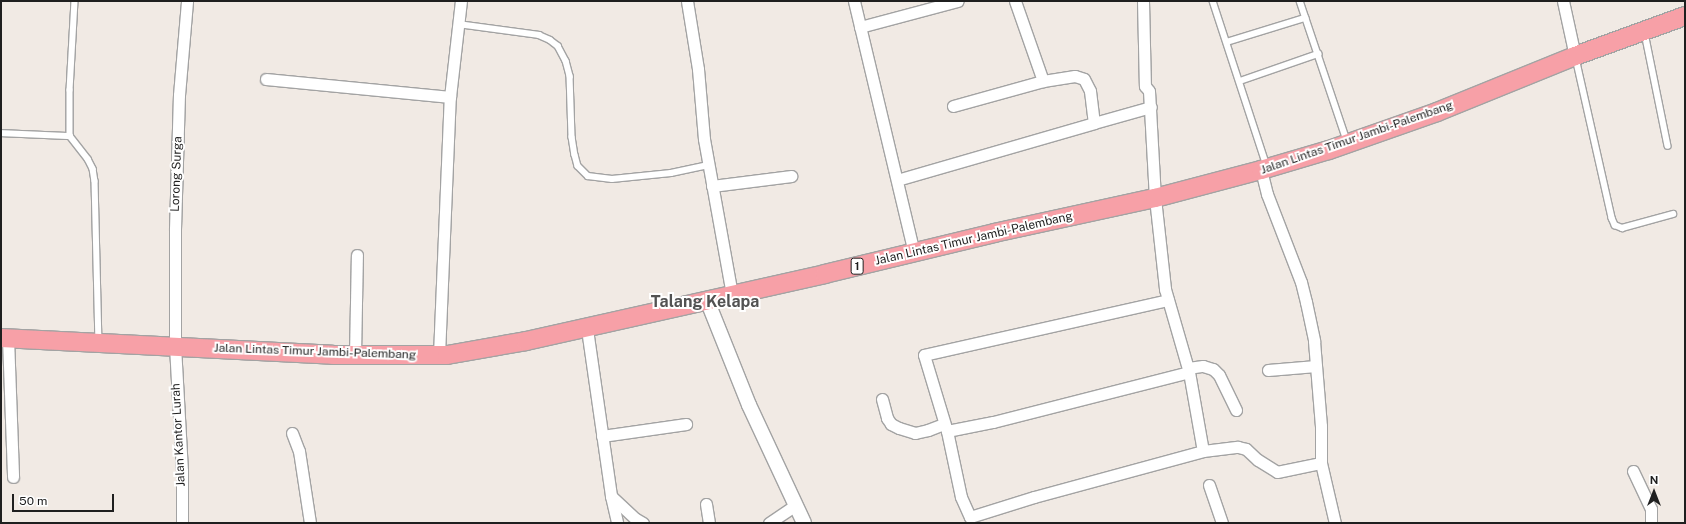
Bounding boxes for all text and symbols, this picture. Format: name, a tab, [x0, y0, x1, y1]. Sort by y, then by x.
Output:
street label: Jalan Lintas Timur Jambi-Palembang	[1259, 98, 1455, 178]
street label: Lorong Surga	[168, 136, 186, 212]
street label: Jalan Lintas Timur Jambi-Palembang	[874, 209, 1074, 269]
road number: 1	[850, 257, 864, 275]
district label: Talang Kelapa	[651, 292, 759, 312]
street label: Jalan Lintas Timur Jambi-Palembang	[214, 341, 416, 363]
street label: Jalan Kantor Lurah	[169, 383, 189, 487]
north arrow	[1634, 472, 1674, 512]
text: N	[1650, 474, 1658, 486]
scale bar	[14, 486, 116, 512]
text: 50 m	[19, 494, 47, 508]

